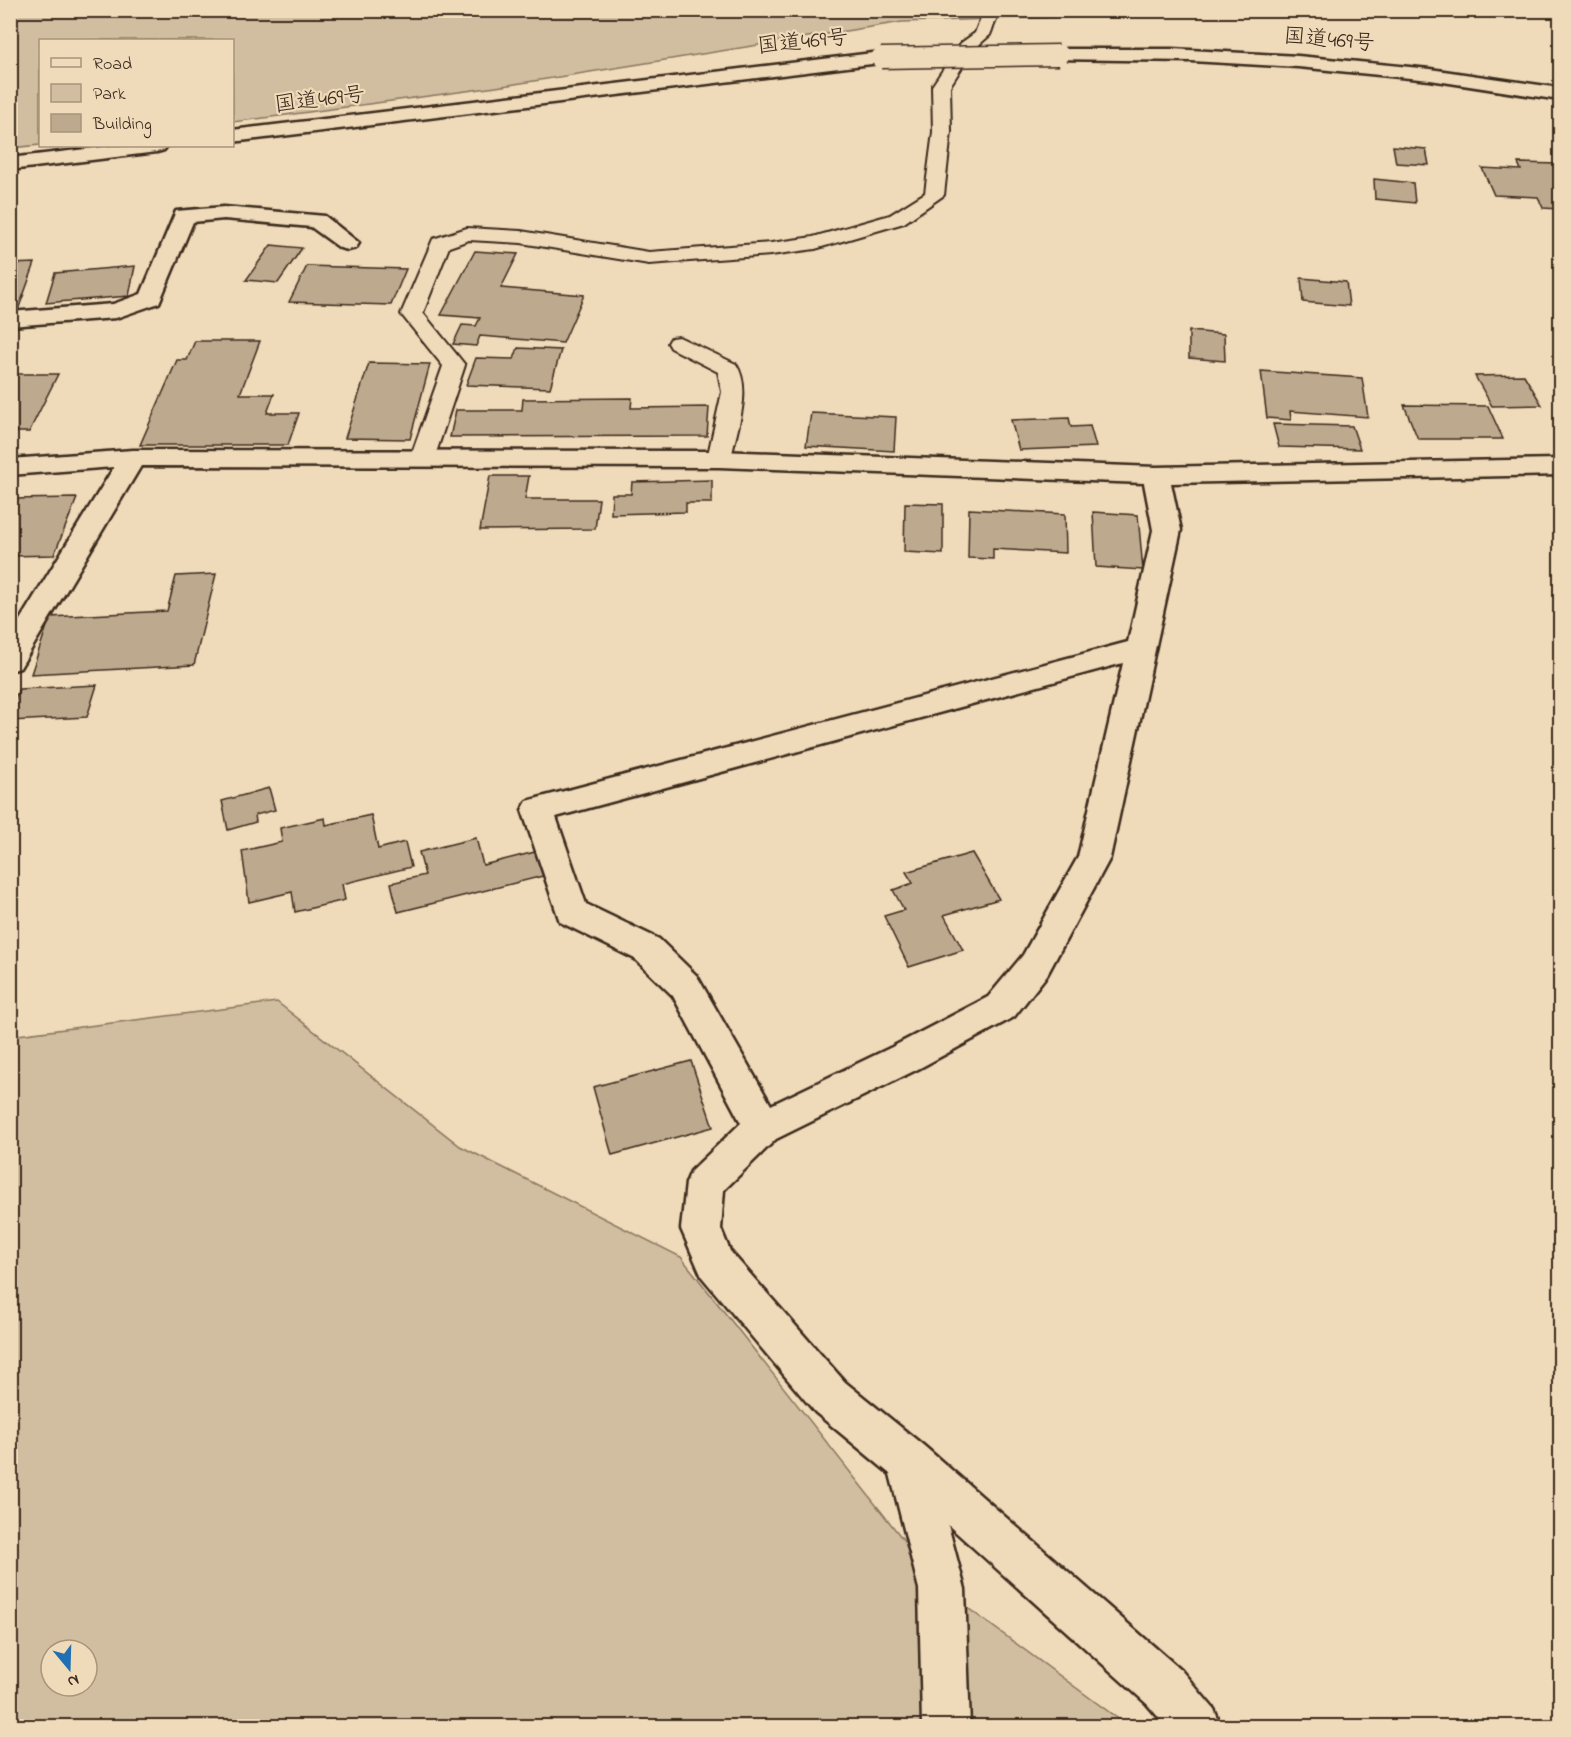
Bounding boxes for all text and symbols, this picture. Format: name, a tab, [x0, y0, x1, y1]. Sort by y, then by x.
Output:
street label: 国道469号	[1282, 21, 1376, 61]
street label: 国道469号	[756, 22, 850, 64]
legend	[39, 39, 234, 147]
text: Road	[93, 52, 132, 78]
street label: 国道469号	[273, 80, 367, 122]
text: Park	[93, 82, 126, 108]
text: Building	[92, 112, 152, 139]
north arrow	[39, 1638, 99, 1698]
text: N	[64, 1667, 82, 1693]

